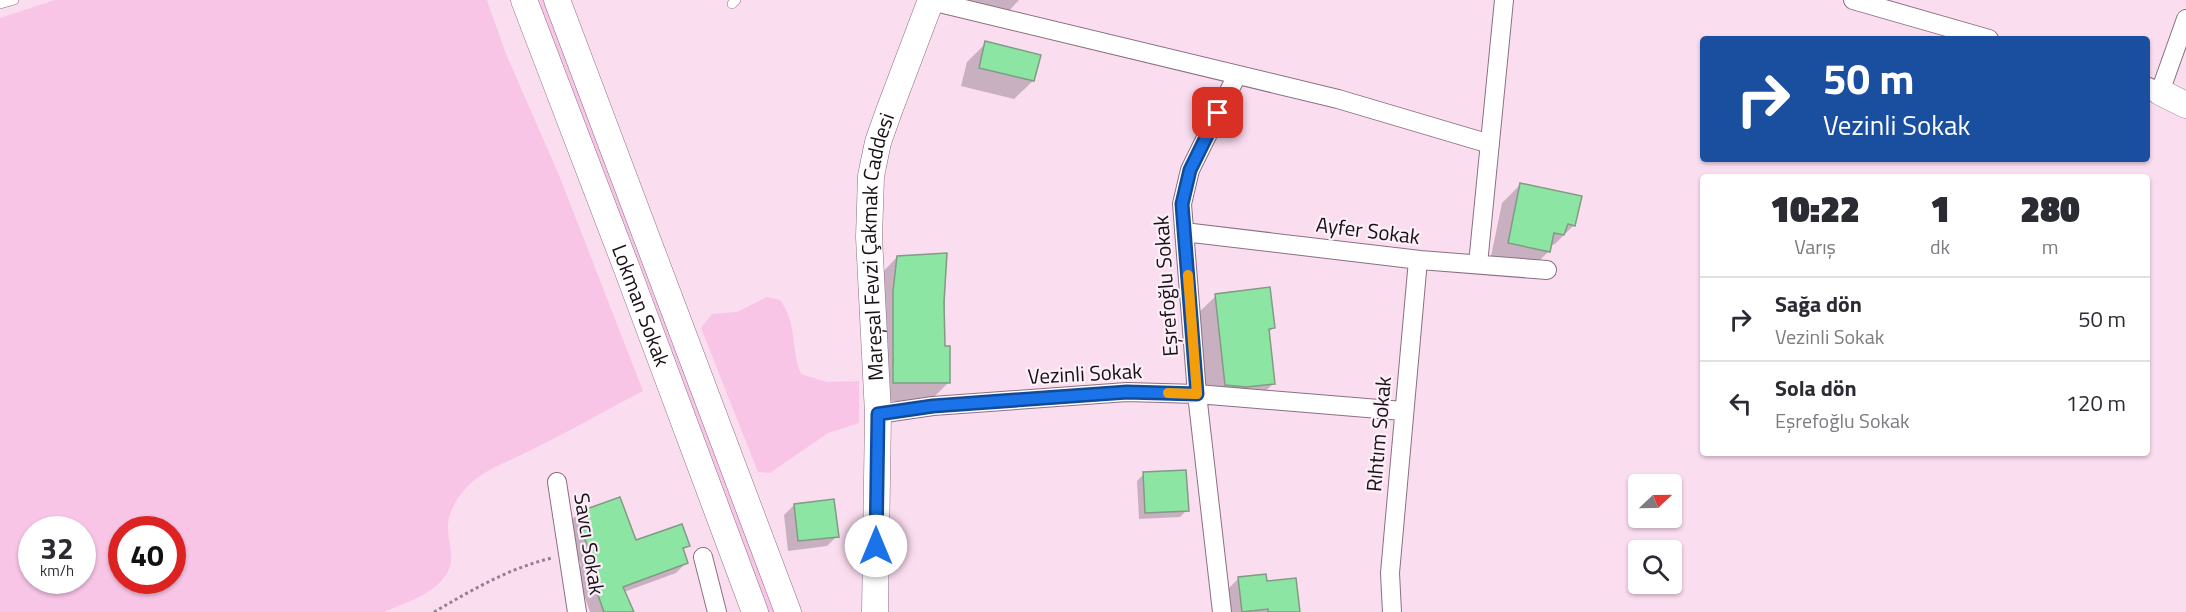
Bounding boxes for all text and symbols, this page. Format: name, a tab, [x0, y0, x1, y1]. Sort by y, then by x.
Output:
text: 50 m	[1823, 46, 1915, 110]
icon: right	[1724, 60, 1802, 138]
pin	[1192, 87, 1243, 138]
icon: arrive	[1201, 96, 1234, 129]
text: Vezinli Sokak	[1823, 104, 1970, 145]
street label: Mareşal Fevzi Çakmak Caddesi	[852, 108, 902, 382]
text: 10:22	[1770, 181, 1860, 236]
text: 1	[1930, 181, 1950, 236]
text: 280	[2020, 181, 2080, 236]
street label: Ayfer Sokak	[1314, 208, 1422, 252]
street label: Eşrefoğlu Sokak	[1144, 214, 1186, 358]
text: Varış	[1794, 231, 1836, 262]
text: dk	[1930, 231, 1950, 262]
text: m	[2042, 231, 2058, 262]
street label: Lokman Sokak	[604, 239, 679, 371]
text: Sağa dön	[1775, 287, 1862, 321]
text: 50 m	[2078, 302, 2126, 336]
icon: right	[1724, 303, 1757, 336]
text: Vezinli Sokak	[1775, 321, 1884, 352]
street label: Vezinli Sokak	[1027, 354, 1143, 392]
text: Sola dön	[1775, 371, 1857, 405]
street label: Rıhtım Sokak	[1357, 375, 1399, 493]
text: 120 m	[2066, 386, 2126, 420]
icon: left	[1724, 387, 1757, 420]
text: Eşrefoğlu Sokak	[1775, 405, 1910, 436]
north arrow	[1628, 474, 1682, 528]
map controls	[1628, 474, 1682, 594]
street label: Savcı Sokak	[566, 490, 614, 597]
position arrow	[844, 514, 908, 578]
speed limit sign: 40	[108, 516, 186, 594]
text: 32	[40, 525, 74, 571]
button: search	[1628, 540, 1682, 594]
text: km/h	[40, 559, 74, 582]

